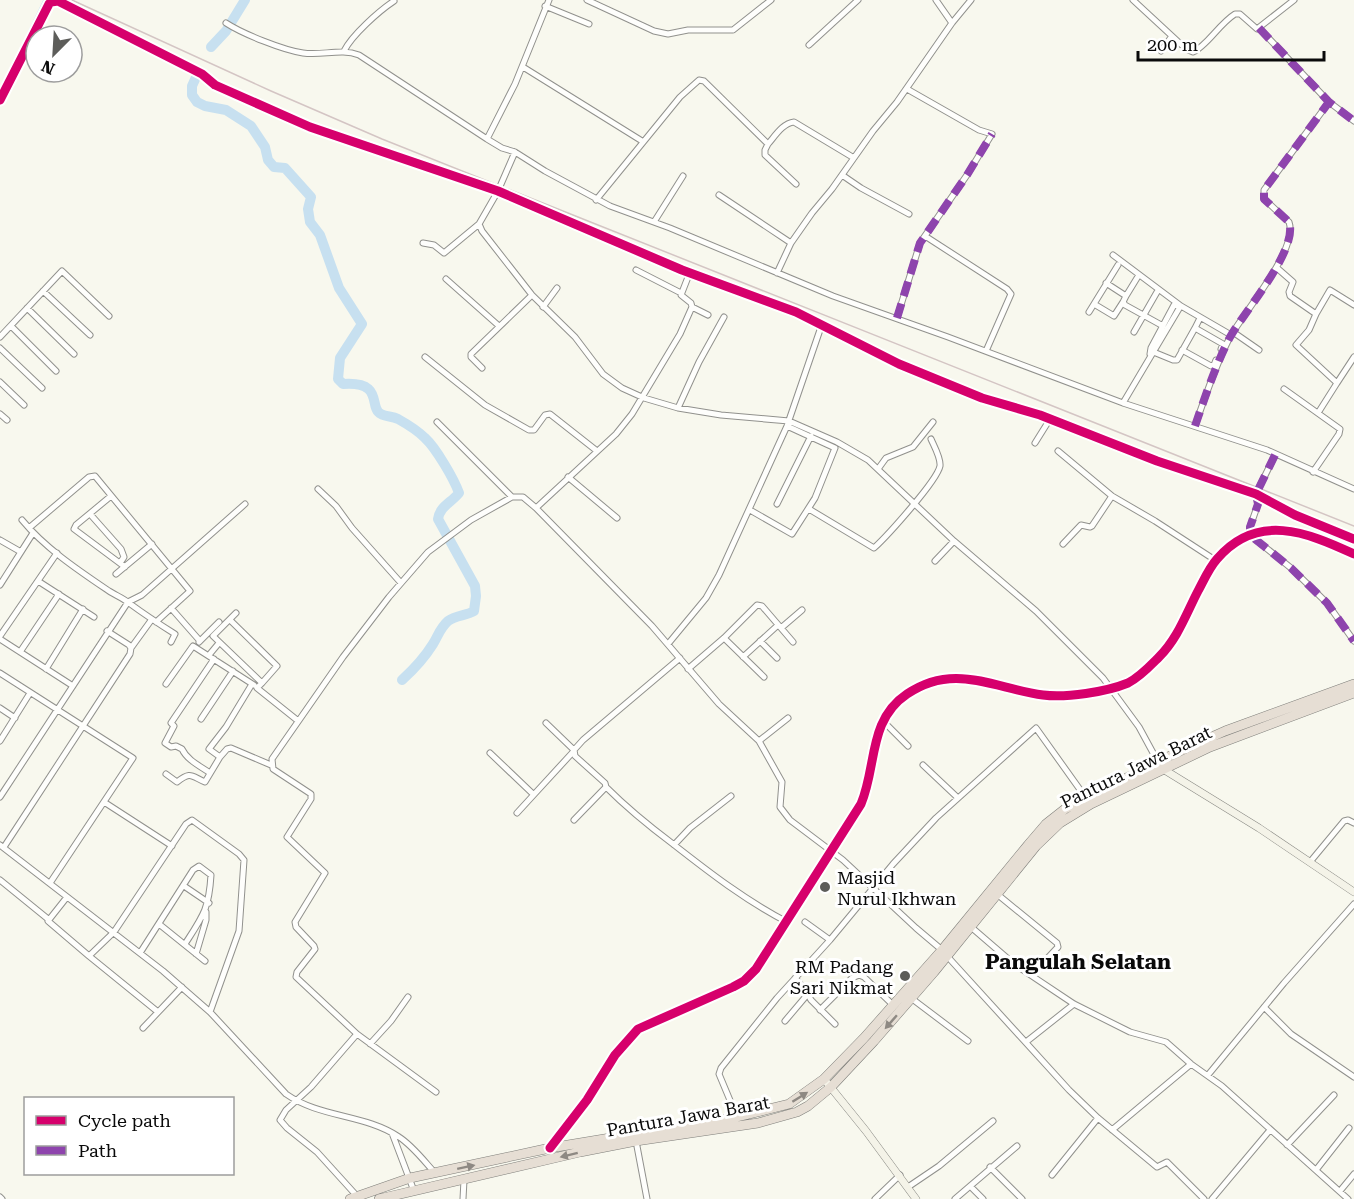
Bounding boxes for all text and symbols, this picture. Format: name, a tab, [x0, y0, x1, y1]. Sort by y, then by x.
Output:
north arrow	[24, 24, 84, 84]
scale bar	[1138, 24, 1324, 62]
text: 200 m	[1147, 34, 1198, 55]
text: N	[39, 56, 58, 78]
street label: Pantura Jawa Barat	[1057, 721, 1215, 813]
place label: Masjid Nurul Ikhwan	[837, 867, 957, 909]
marker: Masjid Nurul Ikhwan	[818, 880, 832, 894]
district label: Pangulah Selatan	[985, 950, 1171, 974]
place label: RM Padang Sari Nikmat	[790, 956, 894, 998]
marker: RM Padang Sari Nikmat	[898, 969, 912, 983]
one-way arrow	[885, 1014, 898, 1029]
street label: Pantura Jawa Barat	[605, 1091, 771, 1141]
one-way arrow	[792, 1091, 808, 1102]
legend	[24, 1097, 234, 1175]
text: Cycle path	[78, 1110, 171, 1131]
text: Path	[78, 1140, 117, 1161]
one-way arrow	[560, 1151, 578, 1161]
one-way arrow	[457, 1161, 475, 1171]

